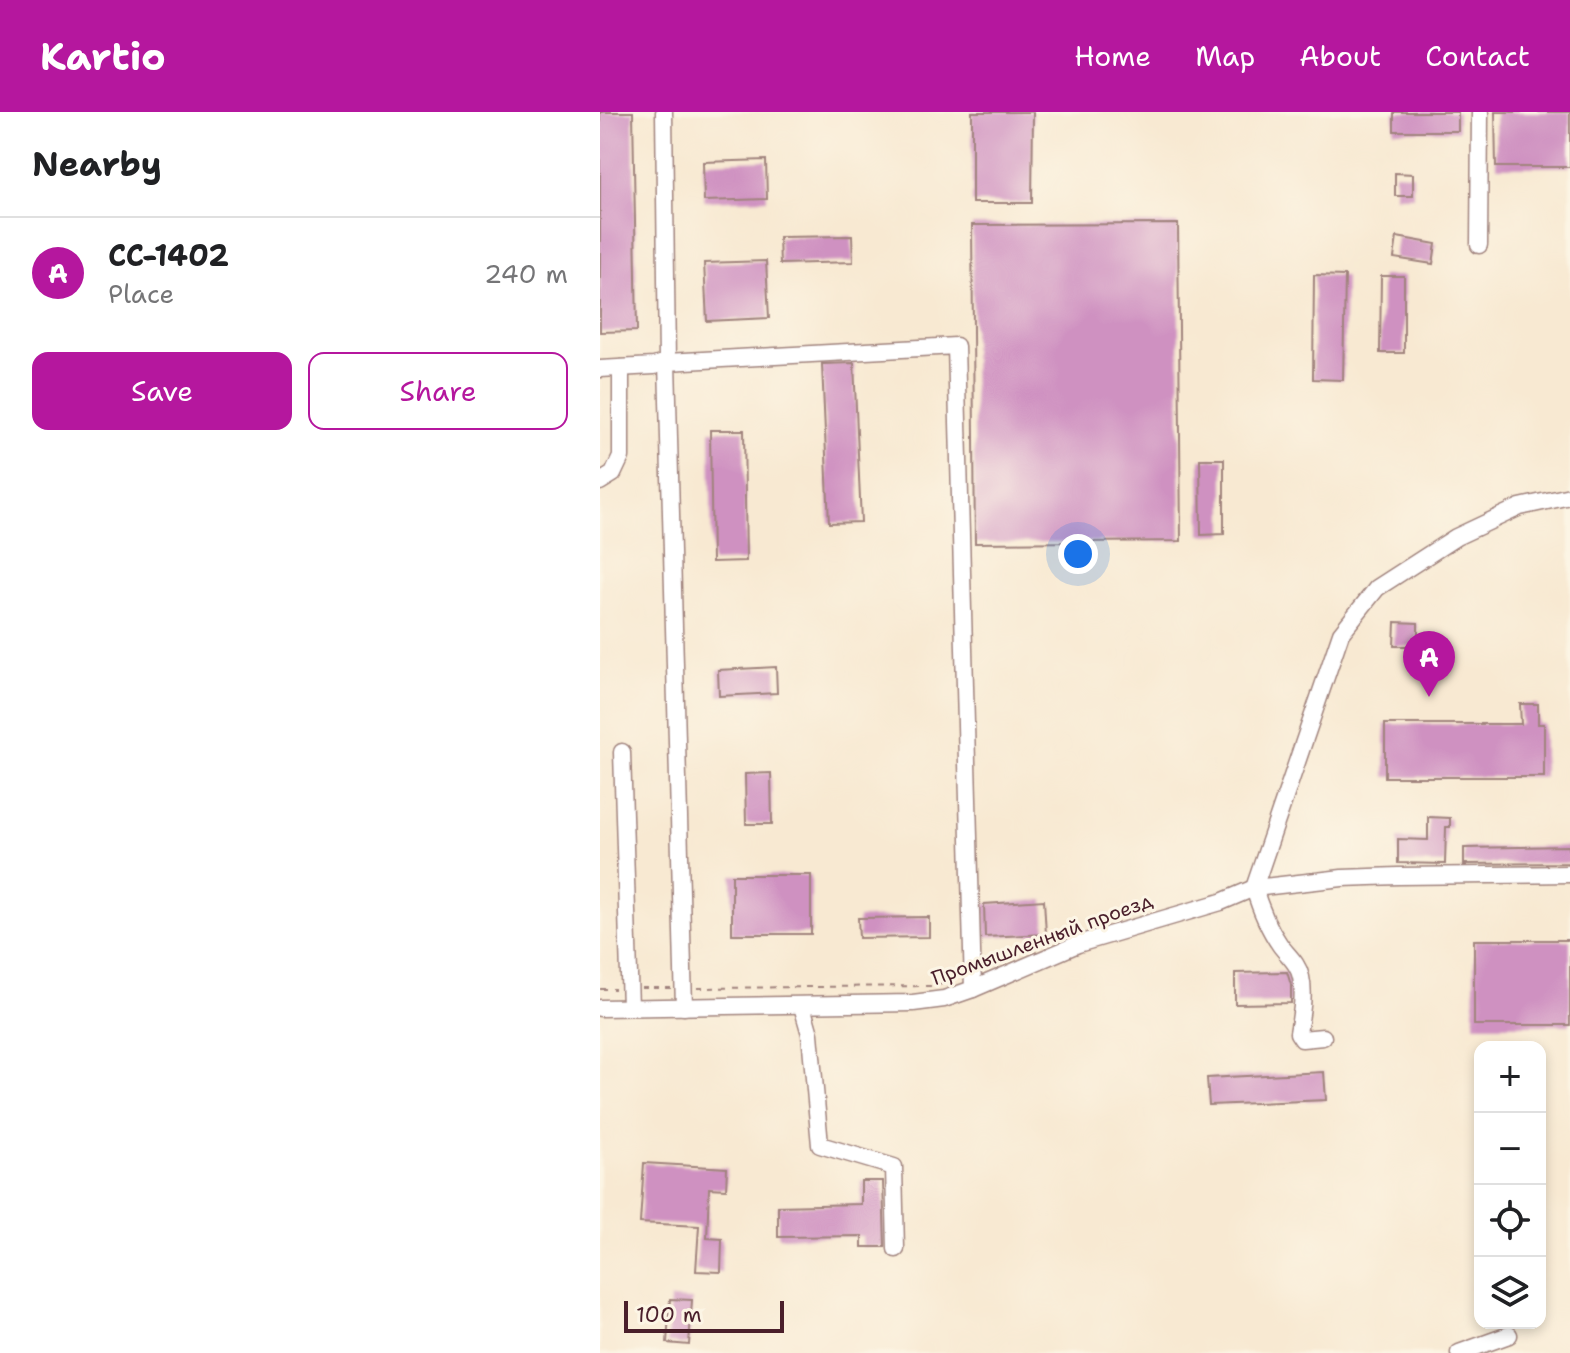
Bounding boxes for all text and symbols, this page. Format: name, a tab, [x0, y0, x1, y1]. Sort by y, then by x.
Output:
text: Kartio	[40, 31, 166, 82]
text: Home	[1074, 37, 1151, 75]
text: Map	[1195, 37, 1255, 75]
text: About	[1299, 37, 1381, 75]
text: Contact	[1425, 37, 1530, 75]
text: Nearby	[32, 141, 162, 187]
text: СС-1402	[108, 235, 229, 276]
text: A	[48, 256, 68, 291]
text: 240 m	[484, 256, 568, 291]
text: Place	[108, 276, 174, 311]
button: Save	[32, 352, 292, 430]
button: Share	[308, 352, 568, 430]
your location	[1058, 534, 1098, 574]
pin: A	[1403, 631, 1455, 697]
street label: Промышленный проезд	[928, 887, 1156, 991]
map controls	[1474, 1041, 1546, 1329]
button: +	[1474, 1041, 1546, 1113]
button: −	[1474, 1113, 1546, 1185]
button: locate	[1474, 1185, 1546, 1257]
button: layers	[1474, 1257, 1546, 1329]
scale bar	[624, 1297, 784, 1333]
text: 100 m	[636, 1300, 702, 1329]

